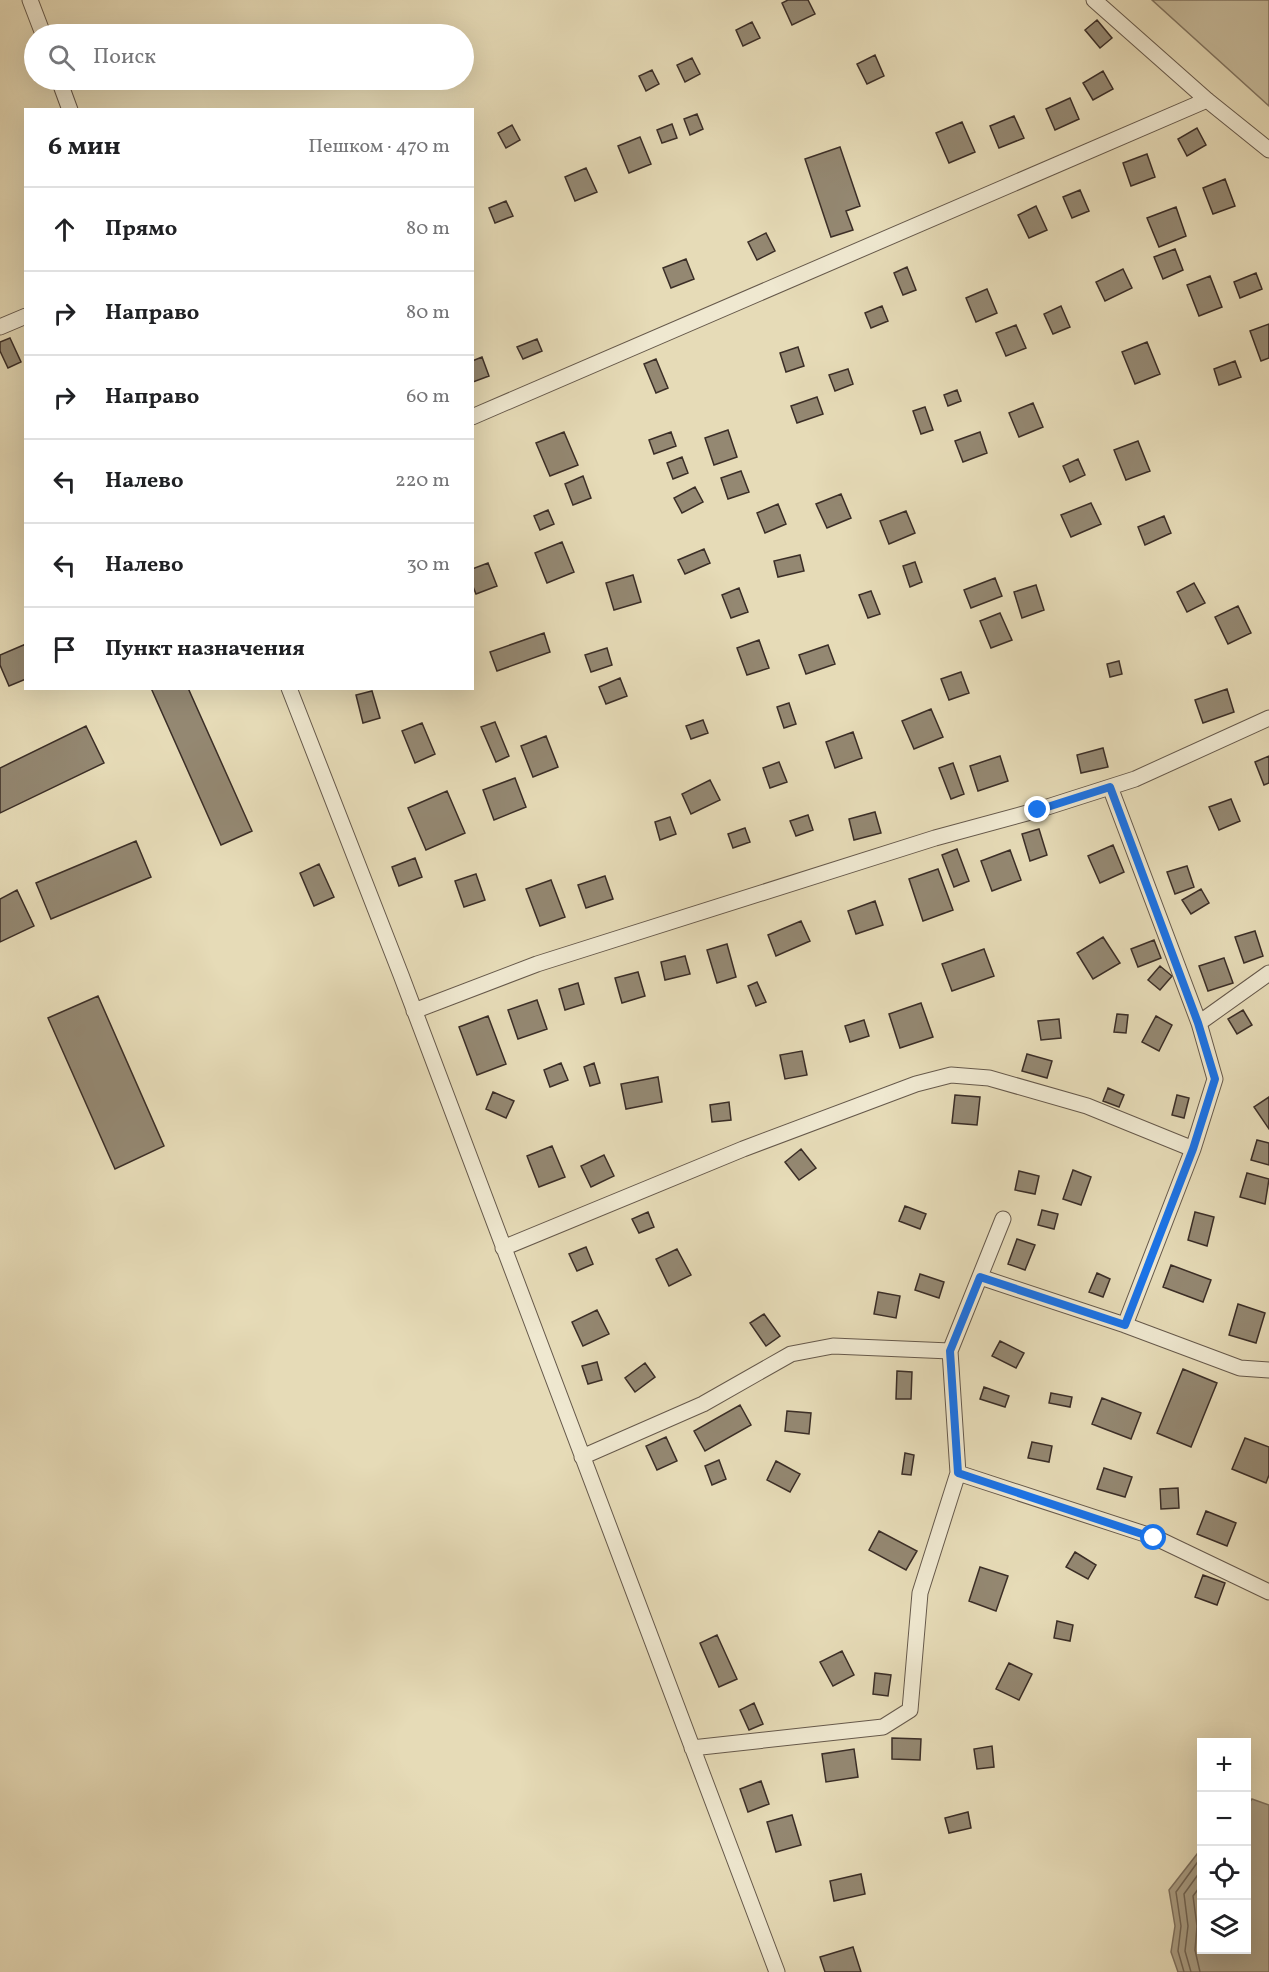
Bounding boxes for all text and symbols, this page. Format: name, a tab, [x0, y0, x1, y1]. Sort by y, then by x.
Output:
search box	[24, 24, 474, 90]
icon: search	[45, 41, 78, 74]
text: Поиск	[93, 42, 156, 73]
text: 6 мин	[48, 129, 121, 165]
text: Пешком · 470 m	[308, 133, 450, 161]
icon: ahead	[48, 213, 81, 246]
text: Прямо	[105, 214, 177, 245]
text: 80 m	[406, 215, 450, 243]
icon: right	[48, 297, 81, 330]
text: Направо	[105, 298, 199, 329]
text: 80 m	[406, 299, 450, 327]
icon: right	[48, 381, 81, 414]
text: Направо	[105, 382, 199, 413]
text: 60 m	[406, 383, 450, 411]
icon: left	[48, 465, 81, 498]
text: Налево	[105, 466, 184, 497]
text: 220 m	[395, 467, 450, 495]
icon: left	[48, 549, 81, 582]
text: Налево	[105, 550, 184, 581]
text: 30 m	[406, 551, 450, 579]
icon: arrive	[48, 633, 81, 666]
text: Пункт назначения	[105, 634, 305, 665]
route end	[1024, 796, 1050, 822]
route start	[1140, 1524, 1166, 1550]
map controls	[1197, 1738, 1251, 1954]
button: +	[1197, 1738, 1251, 1792]
button: −	[1197, 1792, 1251, 1846]
button: locate	[1197, 1846, 1251, 1900]
button: layers	[1197, 1900, 1251, 1954]

